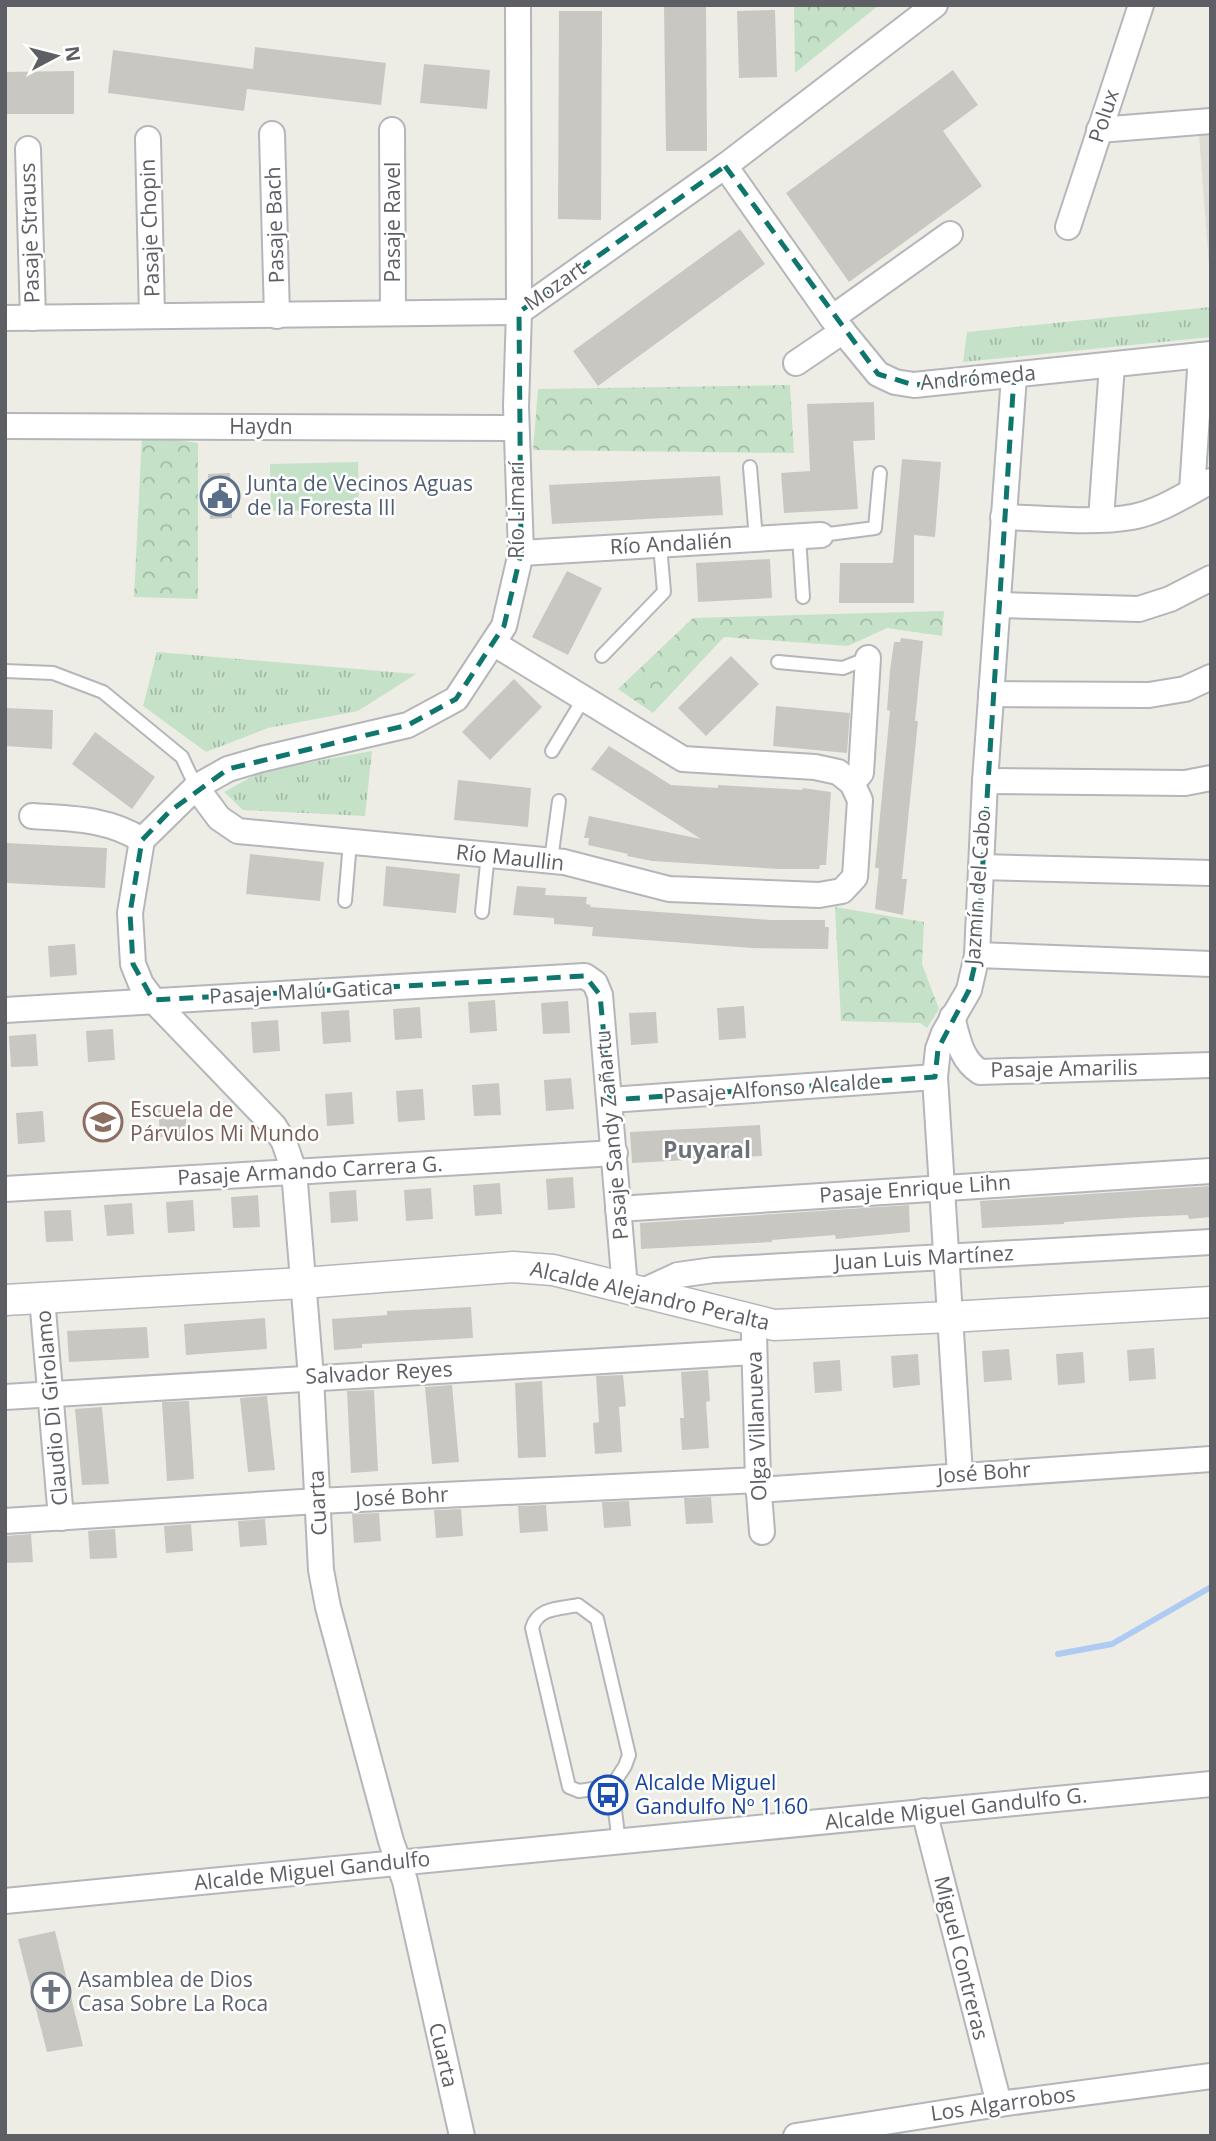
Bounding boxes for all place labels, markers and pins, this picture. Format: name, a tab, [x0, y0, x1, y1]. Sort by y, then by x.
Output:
place label: Junta de Vecinos Aguas de la Foresta III	[245, 469, 473, 521]
public building icon: Junta de Vecinos Aguas de la Foresta III	[199, 475, 241, 517]
place label: Escuela de Párvulos Mi Mundo	[130, 1095, 319, 1147]
school or university icon: Escuela de Párvulos Mi Mundo	[82, 1101, 124, 1143]
place label: Alcalde Miguel Gandulfo Nº 1160	[635, 1768, 808, 1820]
bus stop icon: Alcalde Miguel Gandulfo Nº 1160	[587, 1774, 629, 1816]
place label: Asamblea de Dios Casa Sobre La Roca	[78, 1965, 268, 2017]
church icon: Asamblea de Dios Casa Sobre La Roca	[30, 1971, 72, 2013]

